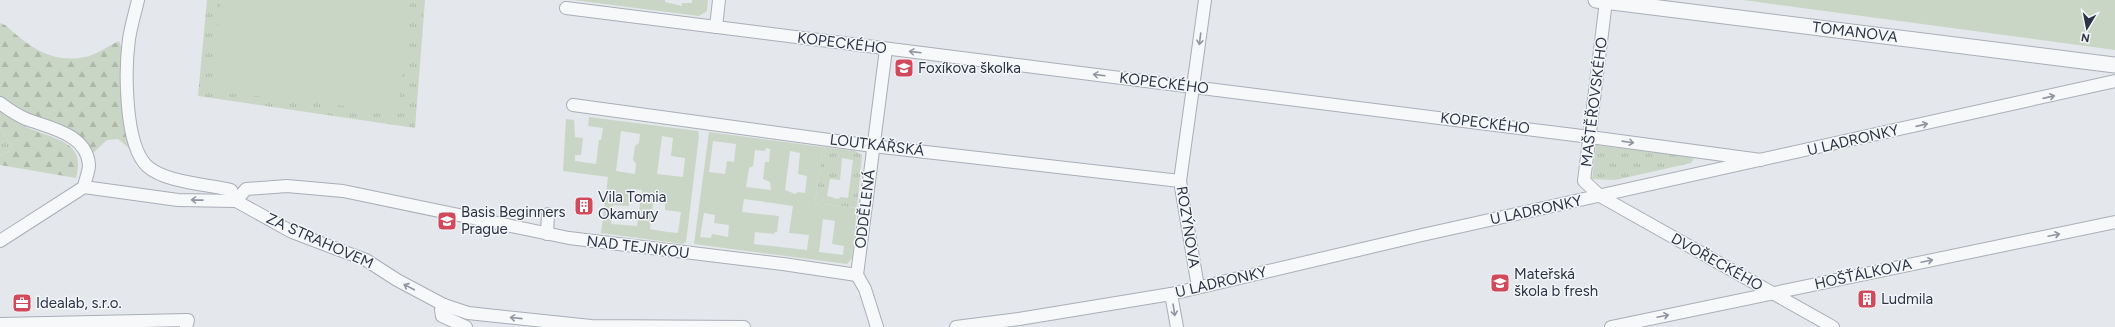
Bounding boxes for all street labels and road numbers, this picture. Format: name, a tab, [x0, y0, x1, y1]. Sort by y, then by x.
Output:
street label: TOMANOVA	[1811, 18, 1899, 46]
street label: KOPECKÉHO	[796, 29, 888, 57]
street label: MAŠTĚŘOVSKÉHO	[1577, 36, 1611, 168]
street label: KOPECKÉHO	[1118, 69, 1210, 97]
street label: KOPECKÉHO	[1439, 109, 1531, 137]
street label: U LADRONKY	[1805, 121, 1901, 159]
street label: LOUTKÁŘSKÁ	[829, 130, 925, 160]
street label: ODDĚLENÁ	[851, 168, 879, 250]
street label: ROZÝNOVA	[1173, 185, 1203, 269]
street label: U LADRONKY	[1488, 191, 1584, 229]
street label: ZA STRAHOVEM	[264, 209, 376, 273]
street label: DVOŘECKÉHO	[1668, 229, 1766, 295]
street label: NAD TEJNKOU	[585, 232, 691, 262]
street label: HOŠŤÁLKOVA	[1813, 255, 1913, 293]
street label: U LADRONKY	[1173, 263, 1269, 301]

